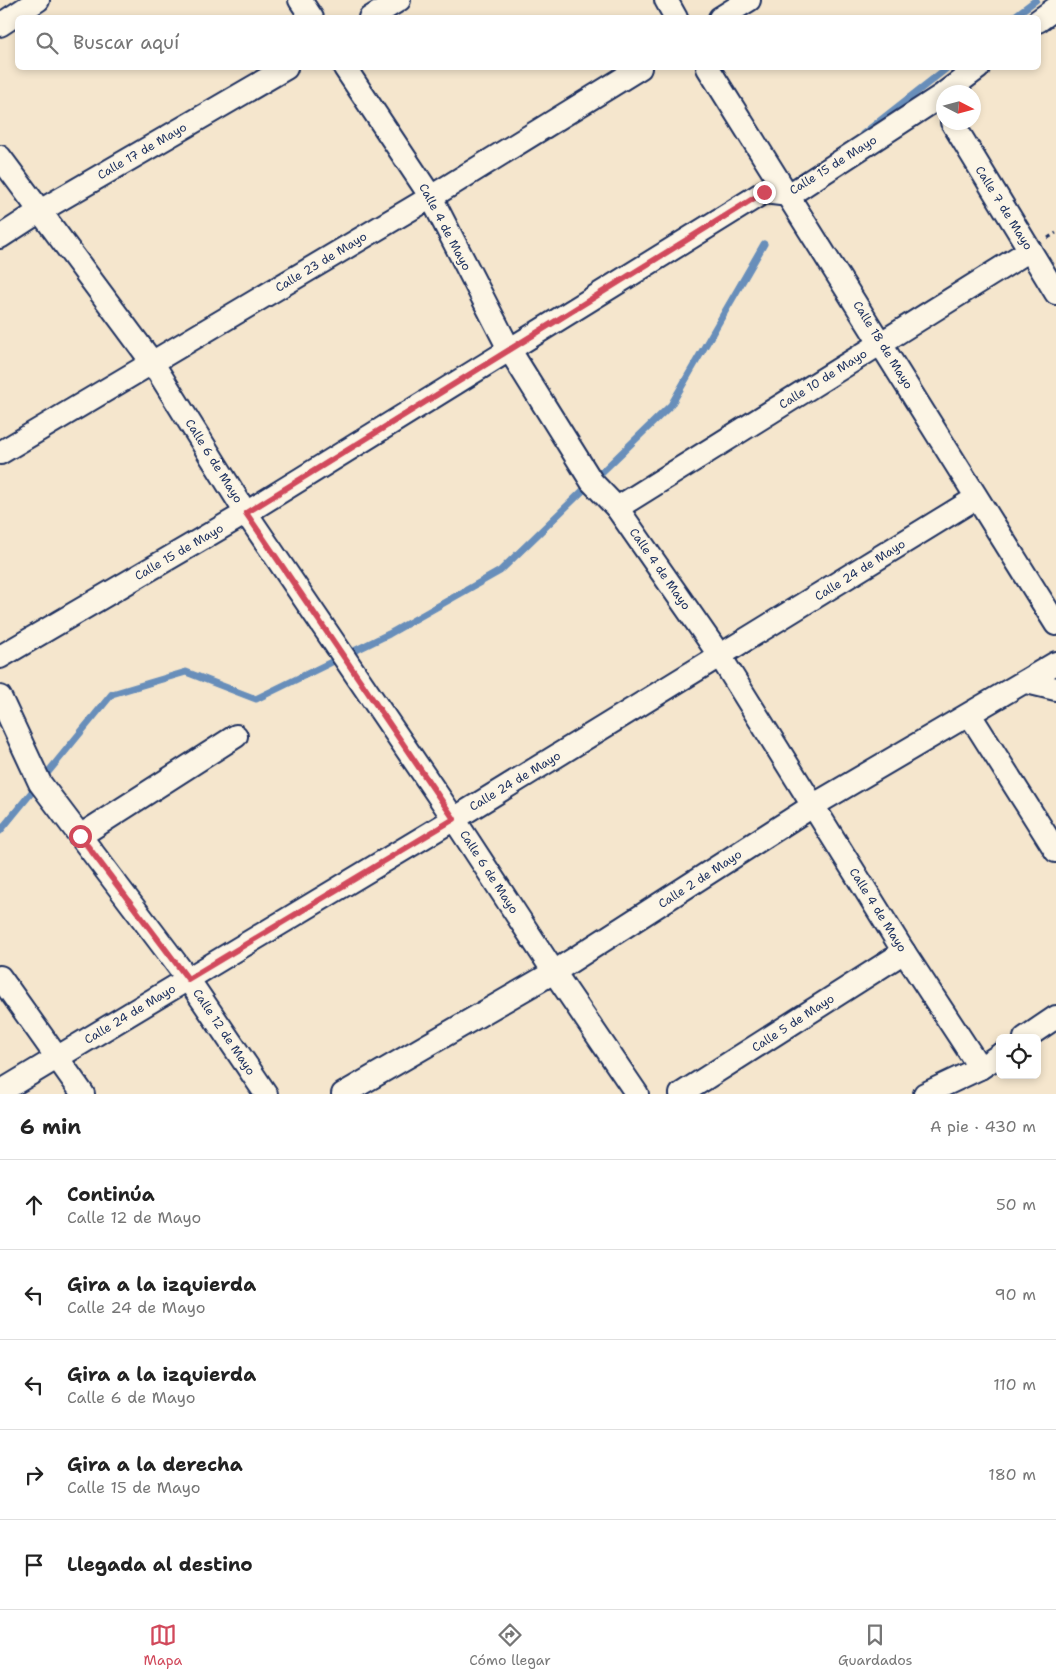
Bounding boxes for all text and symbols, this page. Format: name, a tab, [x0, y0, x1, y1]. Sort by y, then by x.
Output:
search box	[15, 15, 1041, 70]
icon: search	[33, 29, 61, 57]
text: Buscar aquí	[73, 30, 179, 55]
north arrow	[936, 85, 981, 130]
street label: Calle 17 de Mayo	[94, 119, 190, 183]
street label: Calle 15 de Mayo	[786, 132, 880, 198]
street label: Calle 7 de Mayo	[972, 163, 1036, 253]
street label: Calle 4 de Mayo	[415, 181, 475, 273]
route end	[753, 181, 776, 204]
street label: Calle 23 de Mayo	[272, 228, 370, 296]
street label: Calle 18 de Mayo	[849, 298, 917, 392]
street label: Calle 10 de Mayo	[776, 345, 870, 413]
street label: Calle 6 de Mayo	[182, 416, 246, 506]
street label: Calle 15 de Mayo	[132, 520, 226, 584]
street label: Calle 4 de Mayo	[626, 525, 694, 613]
street label: Calle 24 de Mayo	[812, 536, 908, 604]
street label: Calle 24 de Mayo	[466, 747, 564, 815]
route start	[69, 825, 92, 848]
street label: Calle 6 de Mayo	[456, 827, 522, 917]
street label: Calle 2 de Mayo	[655, 846, 745, 912]
street label: Calle 4 de Mayo	[846, 865, 910, 955]
street label: Calle 24 de Mayo	[81, 980, 179, 1048]
street label: Calle 12 de Mayo	[189, 986, 259, 1078]
street label: Calle 5 de Mayo	[749, 990, 837, 1056]
map controls	[996, 1034, 1041, 1079]
button: locate	[996, 1034, 1041, 1079]
text: 6 min	[20, 1113, 81, 1141]
text: A pie · 430 m	[930, 1116, 1036, 1137]
text: Continúa	[67, 1182, 155, 1207]
icon: ahead	[20, 1191, 48, 1219]
text: 50 m	[996, 1194, 1036, 1215]
text: Calle 12 de Mayo	[67, 1207, 201, 1228]
text: Gira a la izquierda	[67, 1272, 256, 1297]
icon: left	[20, 1281, 48, 1309]
text: 90 m	[995, 1284, 1036, 1305]
text: Calle 24 de Mayo	[67, 1297, 206, 1318]
text: Gira a la izquierda	[67, 1362, 256, 1387]
icon: left	[20, 1371, 48, 1399]
text: 110 m	[993, 1374, 1036, 1395]
text: Calle 6 de Mayo	[67, 1387, 195, 1408]
text: Gira a la derecha	[67, 1452, 243, 1477]
icon: right	[20, 1461, 48, 1489]
text: 180 m	[988, 1464, 1036, 1485]
text: Calle 15 de Mayo	[67, 1477, 200, 1498]
icon: arrive	[20, 1551, 48, 1579]
text: Llegada al destino	[67, 1552, 253, 1577]
tab: Mapa	[144, 1621, 182, 1669]
tab: Cómo llegar	[469, 1621, 551, 1669]
tab: Guardados	[838, 1621, 912, 1669]

